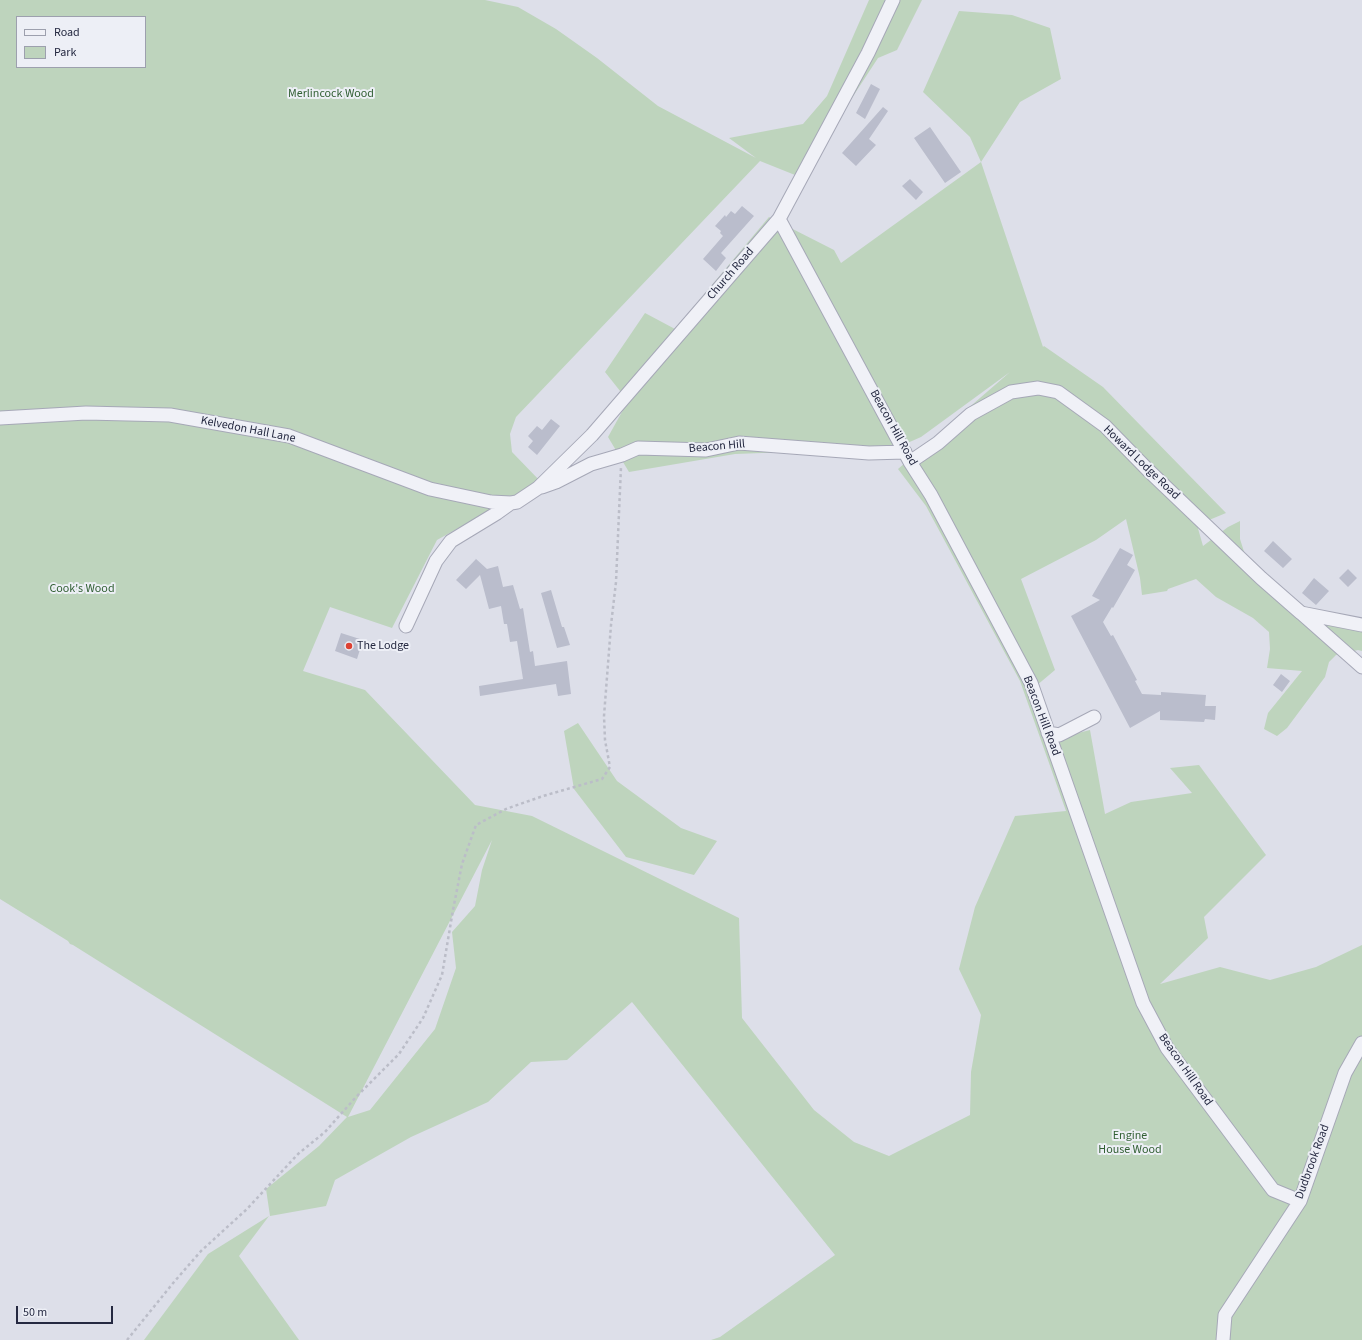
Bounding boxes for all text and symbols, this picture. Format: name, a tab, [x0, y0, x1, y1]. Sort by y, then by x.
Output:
legend	[16, 16, 146, 68]
text: Road	[54, 24, 80, 41]
text: Park	[54, 44, 76, 61]
park label: Merlincock Wood	[288, 87, 374, 101]
street label: Church Road	[705, 245, 757, 303]
street label: Beacon Hill Road	[866, 388, 920, 468]
street label: Kelvedon Hall Lane	[199, 414, 297, 446]
street label: Howard Lodge Road	[1100, 423, 1182, 503]
street label: Beacon Hill	[688, 437, 746, 457]
park label: Cook's Wood	[49, 582, 115, 596]
place label: The Lodge	[357, 639, 409, 653]
marker: The Lodge	[344, 641, 354, 651]
street label: Beacon Hill Road	[1019, 674, 1063, 758]
street label: Beacon Hill Road	[1155, 1031, 1215, 1109]
street label: Dudbrook Road	[1293, 1123, 1333, 1201]
park label: Engine House Wood	[1098, 1129, 1162, 1157]
scale bar	[18, 1298, 115, 1324]
text: 50 m	[23, 1304, 47, 1321]

